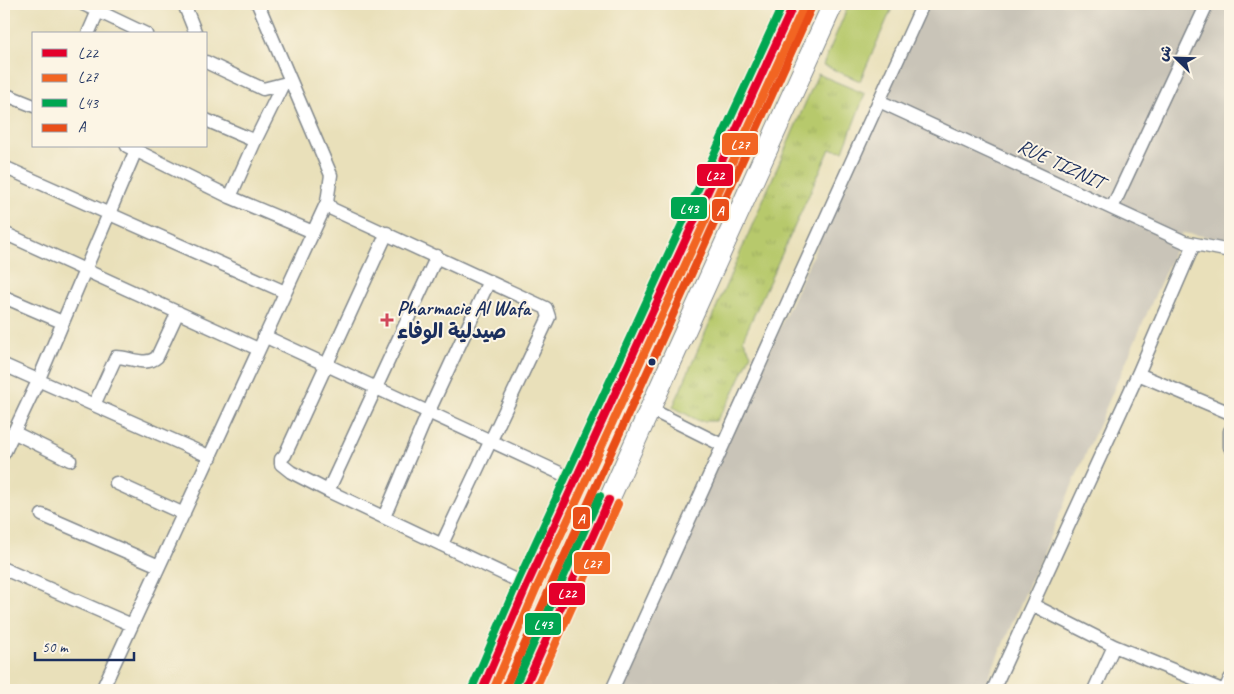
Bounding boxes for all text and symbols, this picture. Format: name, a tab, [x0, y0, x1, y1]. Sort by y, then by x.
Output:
legend	[32, 32, 208, 148]
north arrow	[1152, 32, 1202, 82]
text: ش	[1154, 43, 1175, 64]
text: L22	[78, 44, 99, 63]
text: L27	[78, 68, 99, 87]
text: L43	[78, 94, 99, 113]
text: A	[78, 118, 87, 137]
line badge: L27	[721, 132, 759, 156]
street label: RUE TIZNIT	[1014, 133, 1113, 197]
text: L27	[731, 136, 751, 153]
line badge: L22	[696, 163, 734, 187]
text: L22	[706, 167, 726, 184]
line badge: L43	[670, 196, 708, 220]
line badge: A	[711, 198, 730, 222]
text: L43	[680, 200, 700, 217]
text: A	[716, 202, 724, 219]
place label: Pharmacie Al Wafa صيدلية الوفاء	[397, 296, 532, 345]
marker: Pharmacie Al Wafa صيدلية الوفاء	[381, 314, 393, 326]
unlabelled marker	[647, 357, 657, 367]
line badge: A	[572, 506, 591, 530]
text: A	[577, 510, 585, 527]
line badge: L27	[573, 551, 611, 575]
text: L27	[583, 555, 603, 572]
line badge: L22	[548, 582, 586, 606]
text: L22	[558, 585, 578, 602]
line badge: L43	[524, 612, 562, 636]
text: L43	[534, 616, 554, 633]
scale bar	[35, 629, 134, 661]
text: 50 m	[42, 638, 69, 657]

